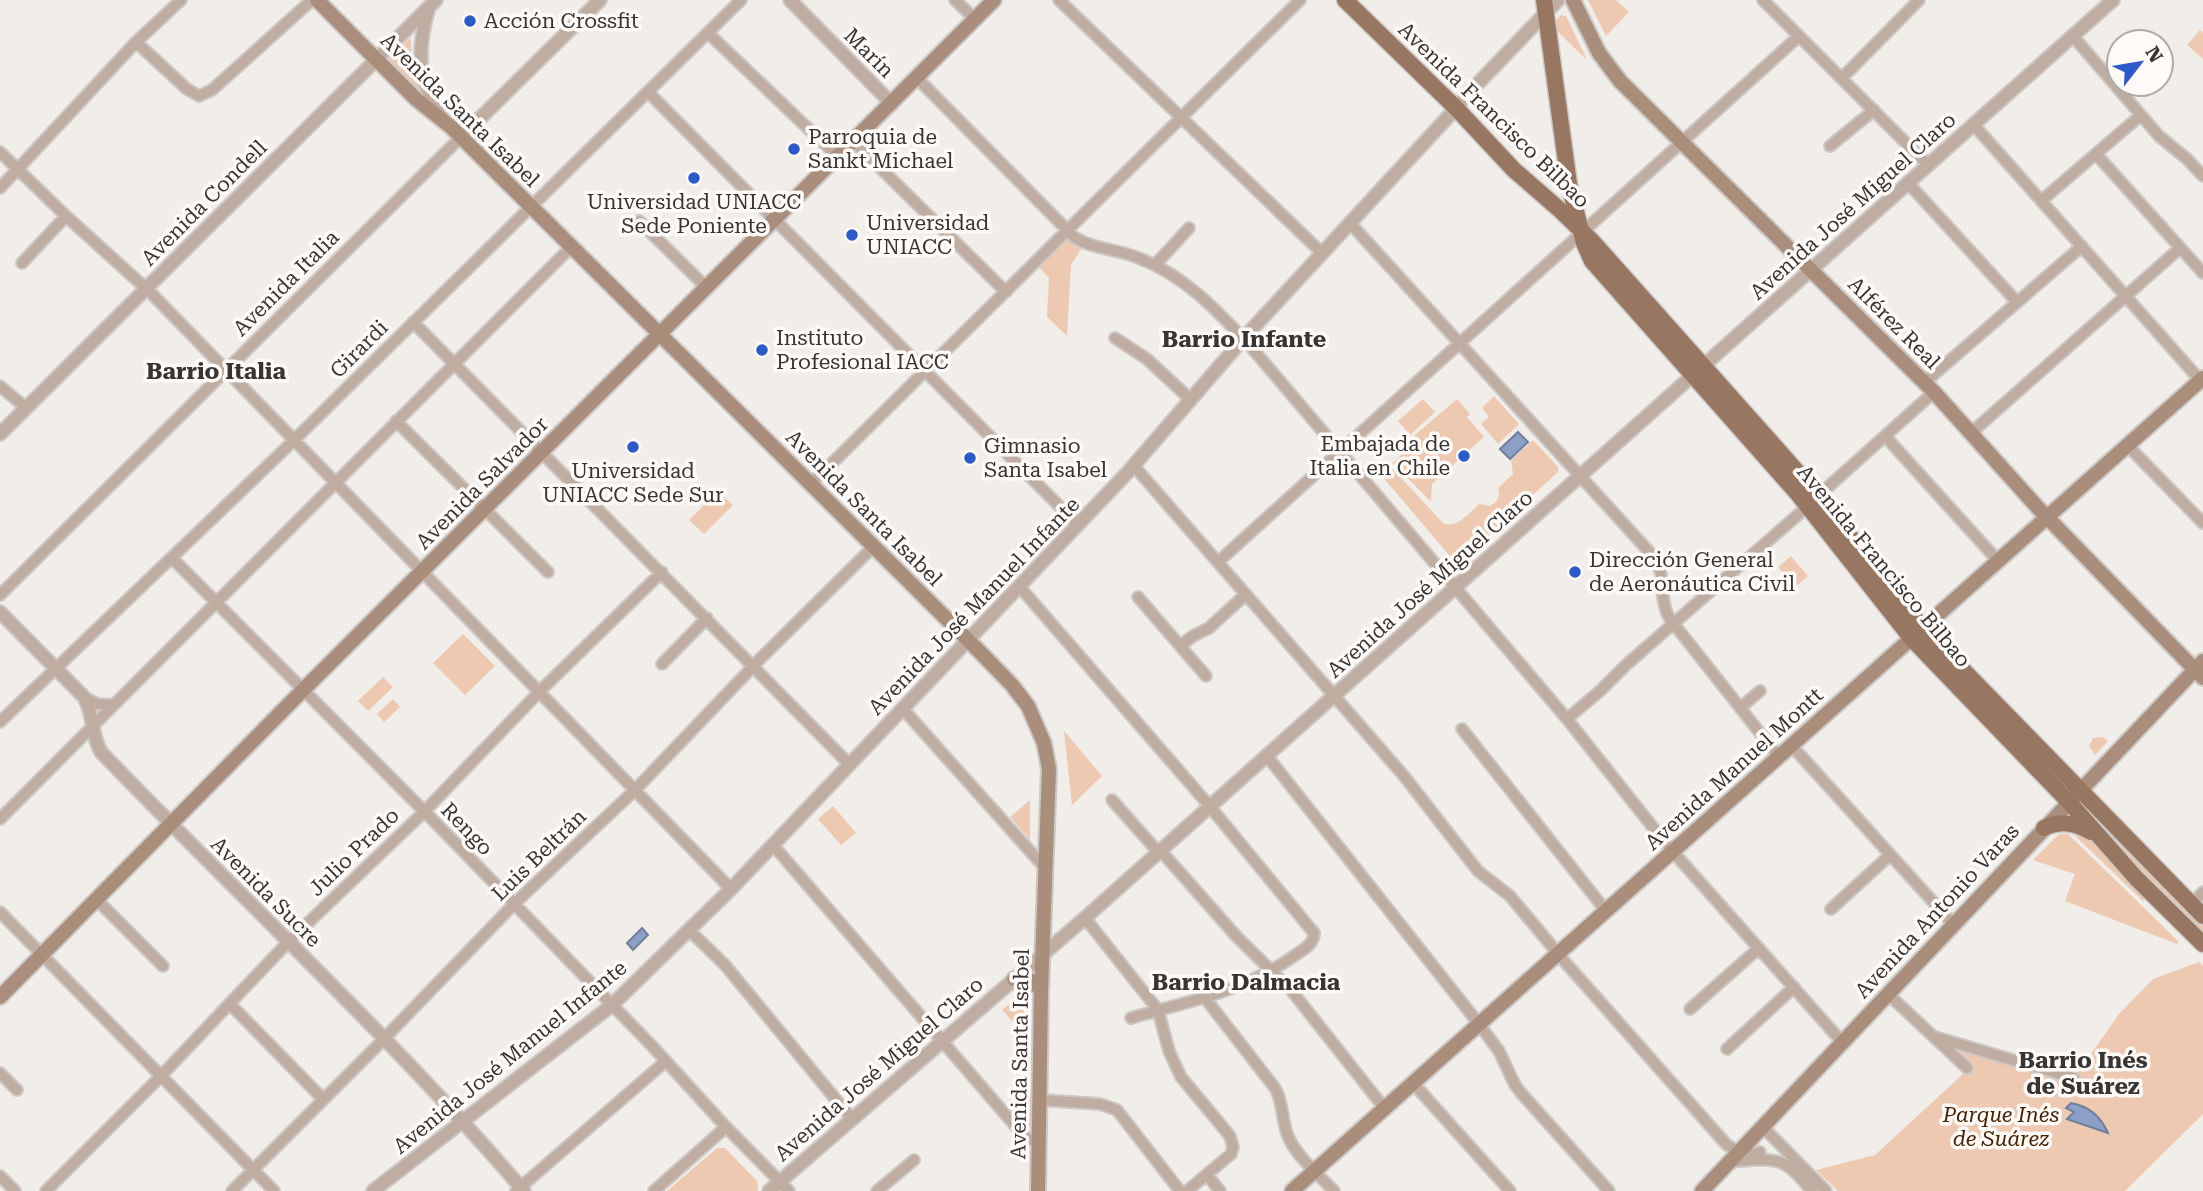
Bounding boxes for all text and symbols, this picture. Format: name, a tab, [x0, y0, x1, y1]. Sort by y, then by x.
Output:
place label: Acción Crossfit	[484, 9, 639, 33]
marker: Acción Crossfit	[462, 13, 478, 29]
street label: Avenida Francisco Bilbao	[1393, 17, 1595, 213]
street label: Marín	[839, 23, 899, 83]
street label: Avenida Santa Isabel	[376, 28, 544, 192]
north arrow	[2105, 28, 2175, 98]
text: N	[2141, 42, 2168, 67]
street label: Avenida José Miguel Claro	[1745, 107, 1961, 305]
place label: Parroquia de Sankt Michael	[808, 125, 954, 173]
street label: Avenida Condell	[136, 135, 272, 271]
marker: Parroquia de Sankt Michael	[786, 141, 802, 157]
marker: Universidad UNIACC Sede Poniente	[686, 170, 702, 186]
place label: Universidad UNIACC Sede Poniente	[587, 190, 801, 238]
place label: Universidad UNIACC	[866, 211, 990, 259]
street label: Avenida Italia	[228, 225, 344, 341]
marker: Universidad UNIACC	[844, 227, 860, 243]
street label: Alférez Real	[1843, 272, 1945, 374]
street label: Girardi	[325, 315, 393, 383]
place label: Instituto Profesional IACC	[776, 326, 949, 374]
district label: Barrio Infante	[1162, 326, 1326, 353]
marker: Instituto Profesional IACC	[754, 342, 770, 358]
district label: Barrio Italia	[146, 358, 286, 385]
street label: Avenida Salvador	[411, 412, 553, 554]
street label: Avenida Santa Isabel	[781, 425, 947, 591]
place label: Embajada de Italia en Chile	[1309, 432, 1450, 480]
place label: Gimnasio Santa Isabel	[984, 434, 1108, 482]
marker: Universidad UNIACC Sede Sur	[625, 439, 641, 455]
marker: Embajada de Italia en Chile	[1456, 448, 1472, 464]
marker: Gimnasio Santa Isabel	[962, 450, 978, 466]
place label: Universidad UNIACC Sede Sur	[542, 459, 724, 507]
street label: Avenida Francisco Bilbao	[1792, 460, 1976, 672]
street label: Avenida José Miguel Claro	[1322, 485, 1538, 683]
street label: Avenida José Manuel Infante	[864, 492, 1084, 720]
place label: Dirección General de Aeronáutica Civil	[1589, 548, 1796, 596]
marker: Dirección General de Aeronáutica Civil	[1567, 564, 1583, 580]
street label: Avenida Manuel Montt	[1640, 683, 1828, 855]
street label: Rengo	[436, 798, 498, 860]
street label: Julio Prado	[304, 803, 404, 901]
street label: Luis Beltrán	[487, 804, 591, 906]
street label: Avenida Antonio Varas	[1850, 819, 2024, 1003]
street label: Avenida Sucre	[206, 832, 326, 952]
street label: Avenida Santa Isabel	[1006, 948, 1034, 1160]
street label: Avenida José Manuel Infante	[389, 955, 631, 1159]
district label: Barrio Dalmacia	[1152, 969, 1341, 996]
street label: Avenida José Miguel Claro	[770, 972, 988, 1166]
district label: Barrio Inés de Suárez	[2018, 1047, 2148, 1100]
park label: Parque Inés de Suárez	[1942, 1103, 2059, 1151]

